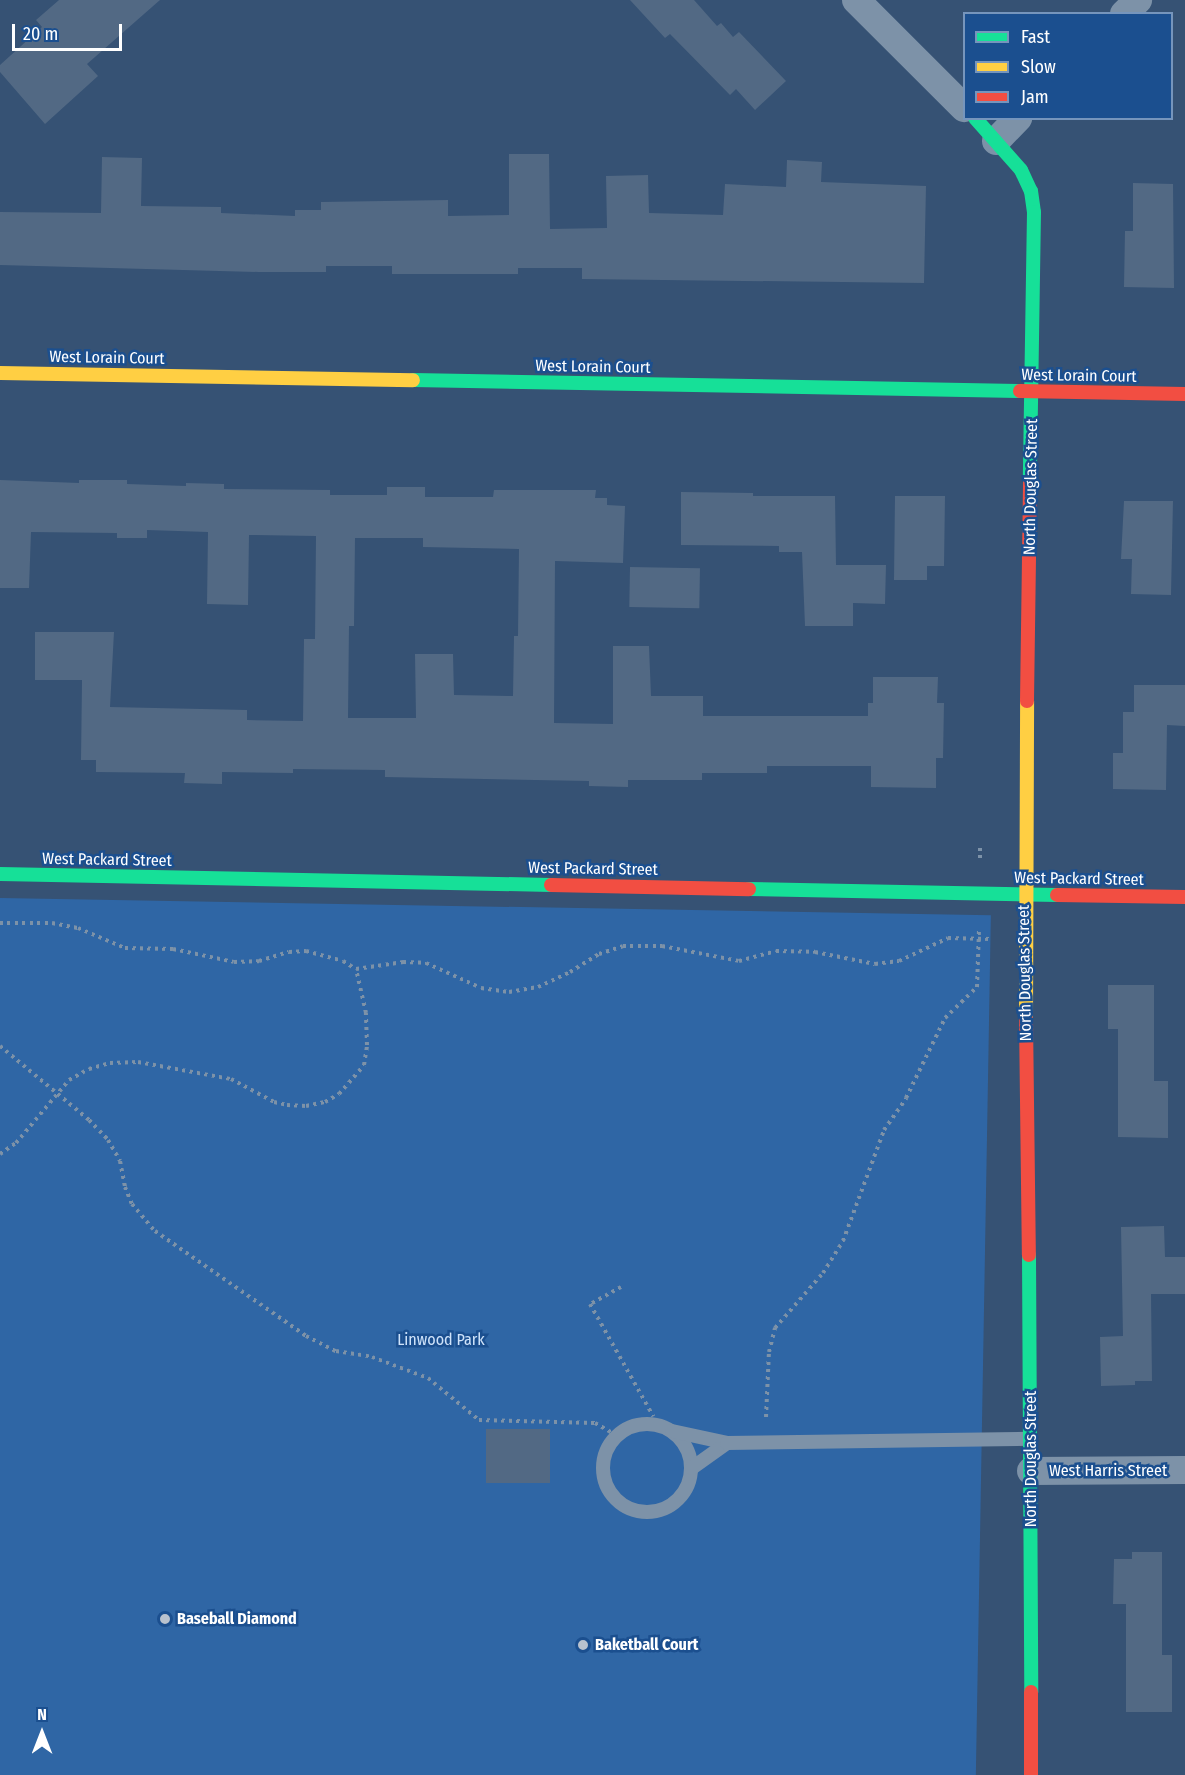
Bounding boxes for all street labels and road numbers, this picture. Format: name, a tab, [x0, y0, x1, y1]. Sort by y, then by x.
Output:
street label: West Lorain Court	[49, 347, 165, 369]
street label: West Lorain Court	[535, 356, 651, 378]
street label: West Lorain Court	[1021, 365, 1137, 387]
street label: North Douglas Street	[1020, 419, 1042, 555]
street label: West Packard Street	[42, 849, 172, 871]
street label: West Packard Street	[528, 858, 658, 880]
street label: West Packard Street	[1014, 868, 1144, 890]
street label: North Douglas Street	[1014, 905, 1036, 1041]
street label: North Douglas Street	[1021, 1391, 1041, 1527]
street label: West Harris Street	[1049, 1461, 1167, 1481]

